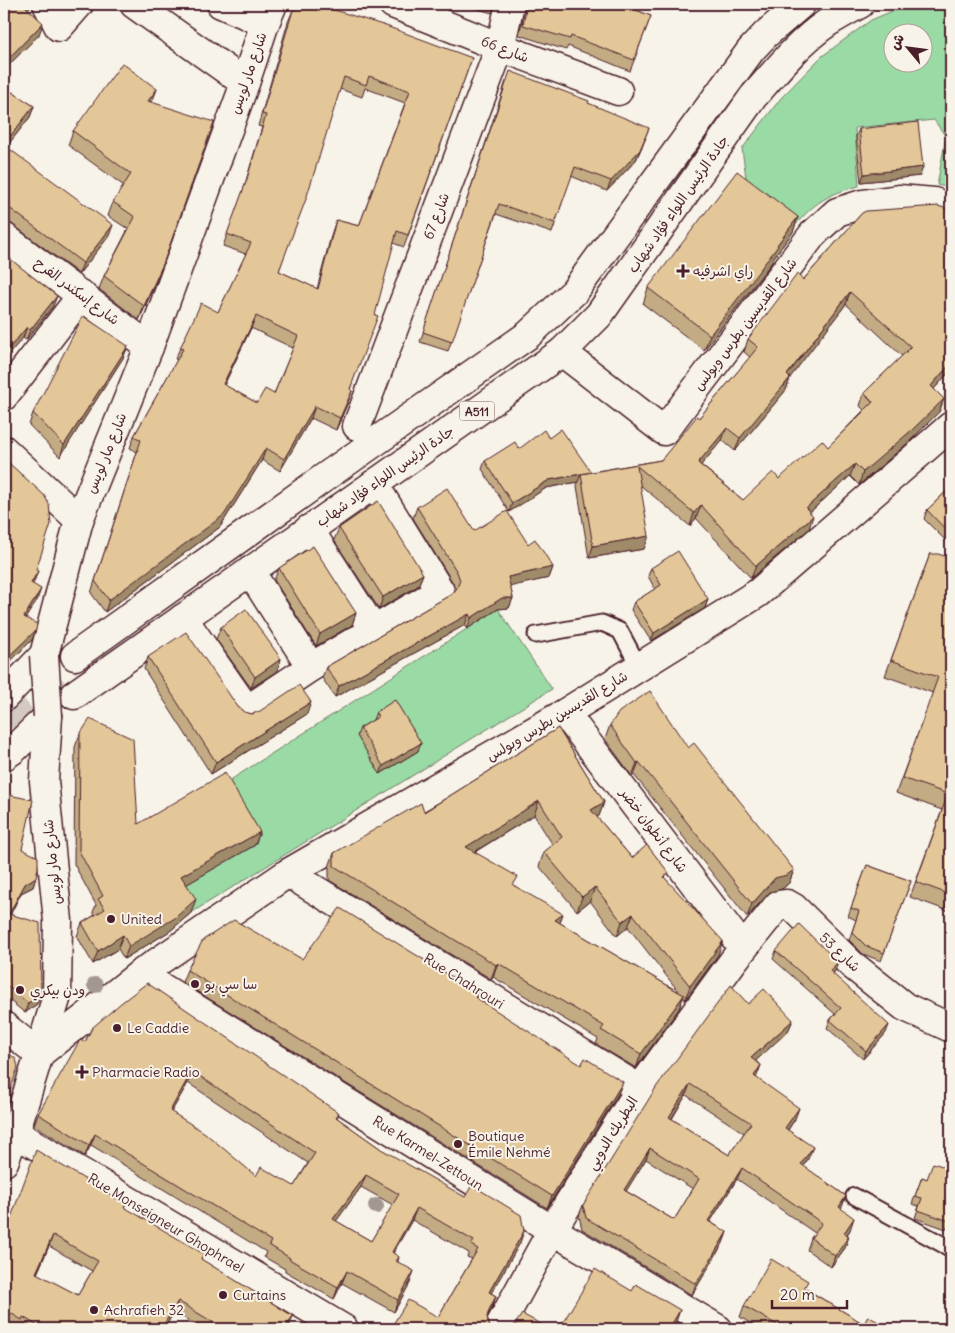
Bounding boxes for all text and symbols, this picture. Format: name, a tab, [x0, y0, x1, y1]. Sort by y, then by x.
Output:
north arrow	[882, 22, 932, 72]
street label: شارع مار لويس	[226, 30, 271, 117]
text: ش	[885, 31, 908, 53]
street label: شارع 66	[478, 32, 531, 67]
street label: جادة الرئيس اللواء فؤاد شهاب	[624, 132, 732, 276]
street label: شارع 67	[419, 190, 454, 242]
street label: شارع إسكندر الفرح	[30, 253, 123, 330]
street label: شارع القديسين بطرس وبولس	[689, 254, 802, 394]
place label: راي اشرفيه	[693, 262, 753, 282]
marker: راي اشرفيه	[677, 265, 689, 277]
road number: A511	[460, 402, 494, 421]
street label: شارع مار لويس	[82, 410, 131, 496]
street label: جادة الرئيس اللواء فؤاد شهاب	[313, 422, 457, 530]
street label: شارع القديسين بطرس وبولس	[483, 667, 631, 766]
street label: شارع أنطوان خضر	[615, 783, 692, 877]
street label: شارع مار لويس	[39, 818, 66, 906]
place label: United	[121, 910, 162, 928]
marker: United	[105, 913, 117, 925]
street label: شارع 53	[815, 928, 864, 976]
street label: Rue Chahrouri	[420, 949, 508, 1013]
place label: سا سي بو	[204, 975, 257, 997]
marker: سا سي بو	[189, 978, 201, 990]
place label: ودن بيكري	[30, 981, 85, 1001]
marker: ودن بيكري	[14, 984, 26, 996]
place label: Le Caddie	[127, 1019, 189, 1037]
marker: Le Caddie	[111, 1022, 123, 1034]
place label: Pharmacie Radio	[92, 1063, 200, 1081]
marker: Pharmacie Radio	[76, 1066, 88, 1078]
street label: البطريك الدويي	[582, 1093, 645, 1175]
street label: Rue Karmel-Zettoun	[369, 1112, 487, 1194]
place label: Boutique Émile Nehmé	[468, 1127, 551, 1161]
marker: Boutique Émile Nehmé	[452, 1138, 464, 1150]
street label: Rue Monseigneur Ghophrael	[85, 1169, 247, 1277]
scale bar	[772, 1278, 848, 1310]
text: 20 m	[780, 1285, 815, 1304]
place label: Curtains	[233, 1286, 286, 1304]
marker: Curtains	[217, 1289, 229, 1301]
place label: Achrafieh 32	[104, 1301, 184, 1319]
marker: Achrafieh 32	[88, 1304, 100, 1316]

